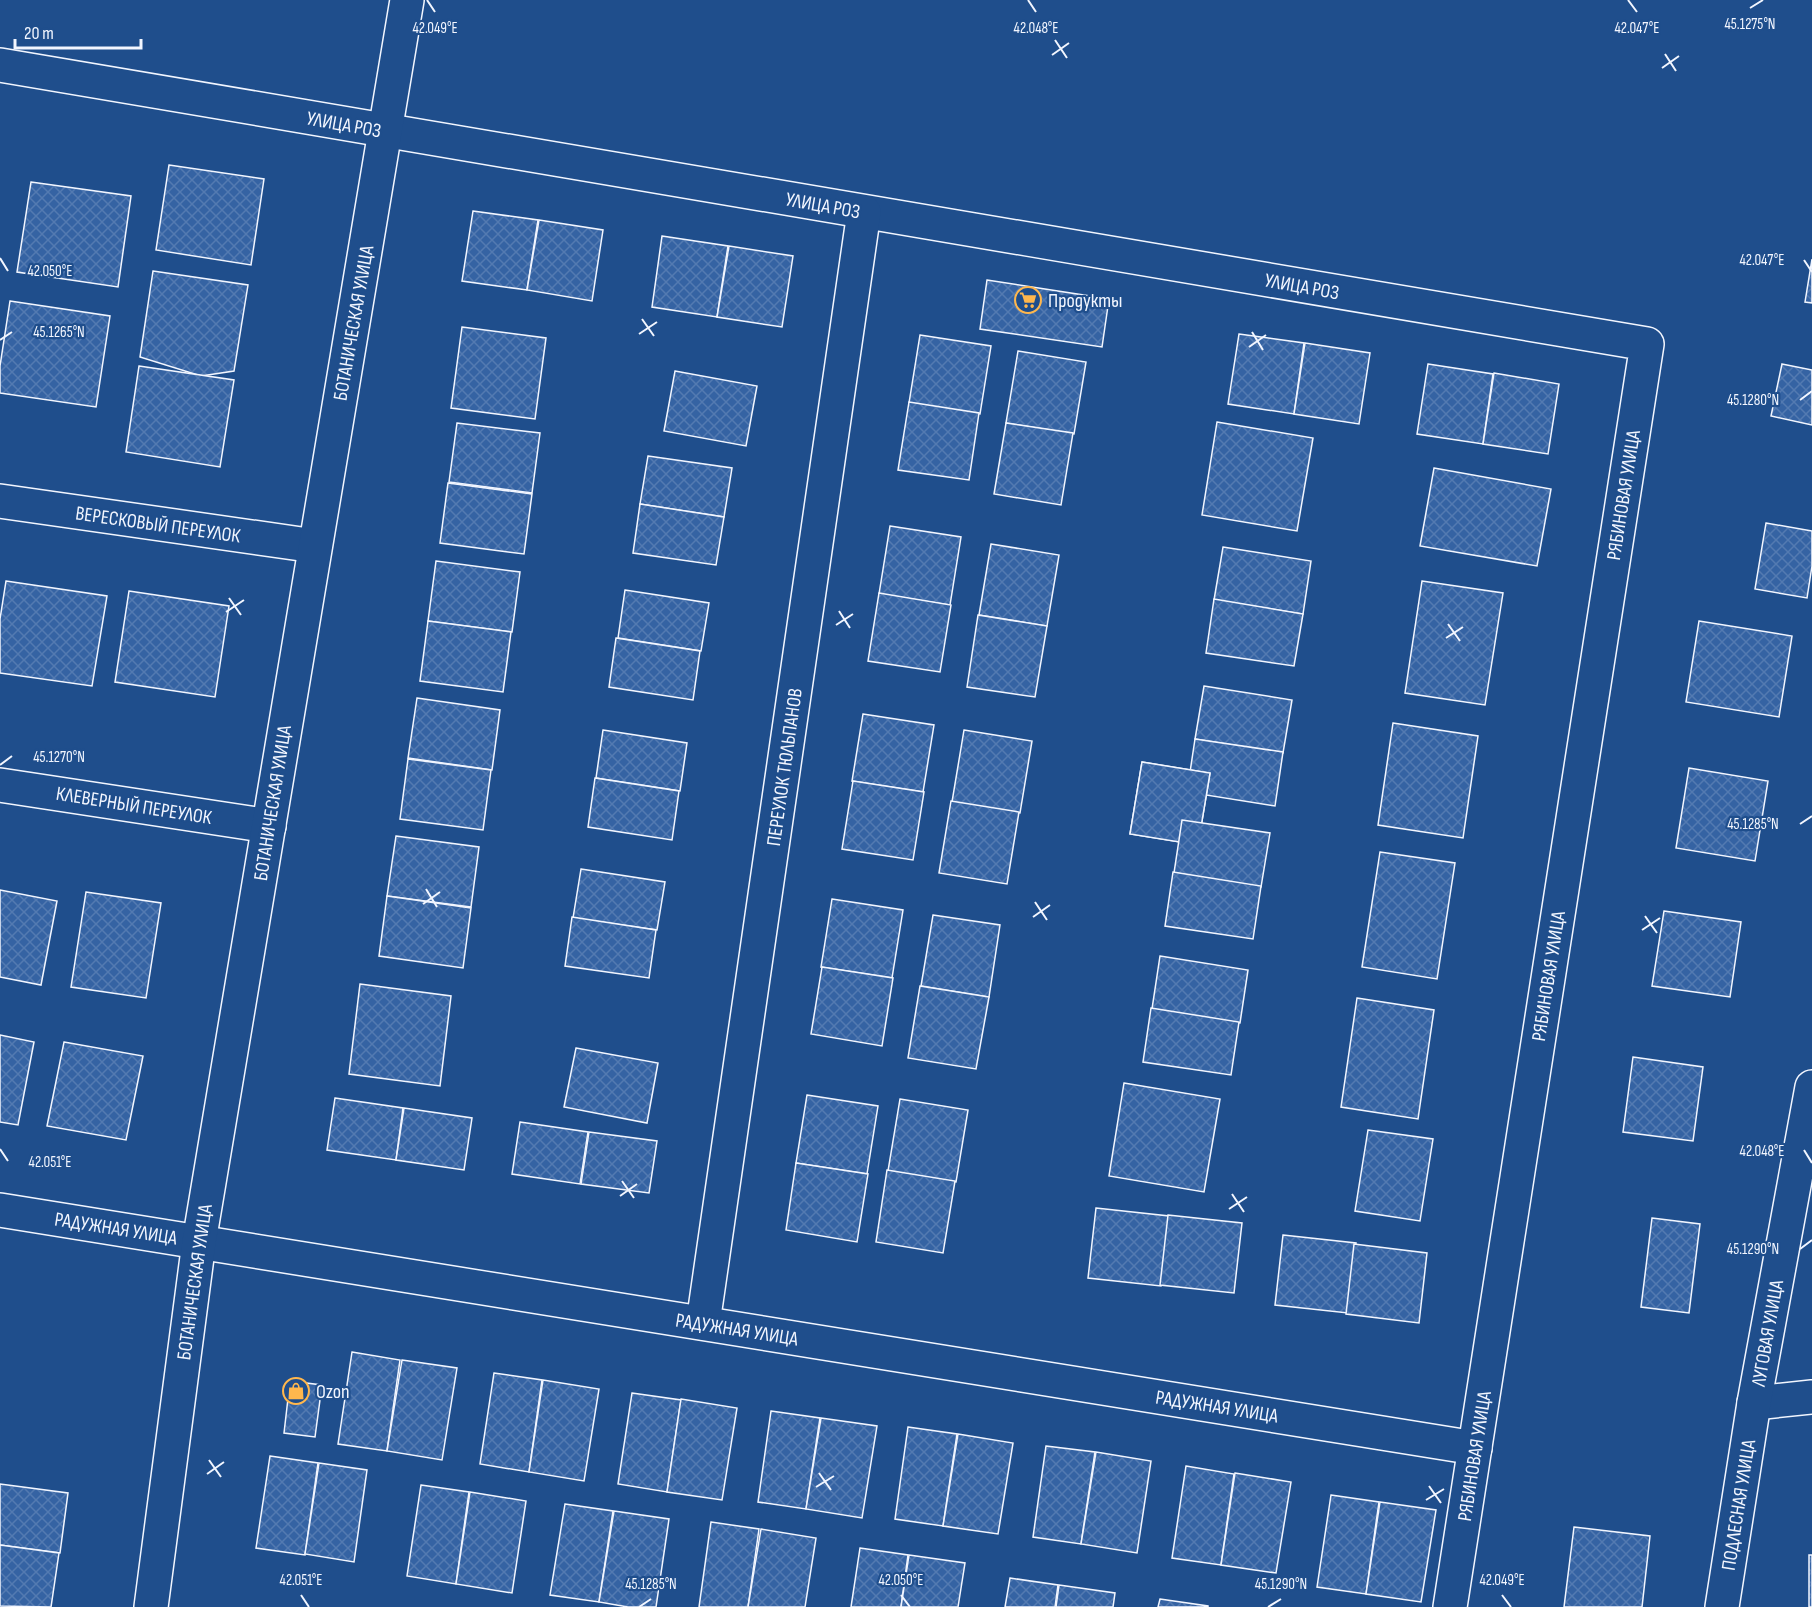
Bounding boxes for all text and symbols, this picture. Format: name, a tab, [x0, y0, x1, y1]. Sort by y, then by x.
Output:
scale bar	[15, 12, 141, 50]
text: 45.1275°N	[1724, 15, 1776, 34]
text: 42.049°E	[412, 19, 458, 38]
text: 42.048°E	[1014, 19, 1058, 38]
text: 42.047°E	[1615, 19, 1659, 38]
text: 20 m	[24, 23, 54, 44]
street label: УЛИЦА РОЗ	[305, 107, 383, 143]
street label: УЛИЦА РОЗ	[784, 188, 862, 224]
street label: БОТАНИЧЕСКАЯ УЛИЦА	[329, 243, 380, 403]
text: 42.047°E	[1740, 251, 1784, 270]
text: 42.050°E	[28, 262, 72, 281]
street label: УЛИЦА РОЗ	[1263, 269, 1341, 305]
supermarket icon: Продукты	[1013, 285, 1043, 315]
place label: Продукты	[1048, 289, 1123, 313]
text: 45.1265°N	[33, 323, 85, 342]
text: 45.1280°N	[1727, 391, 1779, 410]
street label: РЯБИНОВАЯ УЛИЦА	[1602, 428, 1646, 562]
street label: ВЕРЕСКОВЫЙ ПЕРЕУЛОК	[74, 502, 242, 548]
street label: ПЕРЕУЛОК ТЮЛЬПАНОВ	[762, 687, 808, 848]
street label: БОТАНИЧЕСКАЯ УЛИЦА	[249, 723, 297, 883]
text: 45.1270°N	[33, 748, 85, 767]
street label: КЛЕВЕРНЫЙ ПЕРЕУЛОК	[54, 782, 213, 830]
text: 45.1285°N	[1727, 815, 1779, 834]
street label: РЯБИНОВАЯ УЛИЦА	[1527, 909, 1571, 1043]
text: 42.048°E	[1740, 1142, 1784, 1161]
text: 42.051°E	[29, 1153, 71, 1172]
street label: БОТАНИЧЕСКАЯ УЛИЦА	[172, 1202, 218, 1362]
street label: РАДУЖНАЯ УЛИЦА	[53, 1207, 179, 1251]
text: 45.1290°N	[1727, 1240, 1779, 1259]
street label: ЛУГОВАЯ УЛИЦА	[1747, 1278, 1789, 1389]
street label: РАДУЖНАЯ УЛИЦА	[674, 1308, 800, 1352]
shop icon: Ozon	[281, 1376, 311, 1406]
place label: Ozon	[316, 1380, 350, 1404]
street label: РАДУЖНАЯ УЛИЦА	[1154, 1385, 1280, 1429]
street label: РЯБИНОВАЯ УЛИЦА	[1453, 1389, 1497, 1523]
street label: ПОДЛЕСНАЯ УЛИЦА	[1717, 1438, 1761, 1572]
text: 42.051°E	[280, 1571, 322, 1590]
text: 42.050°E	[879, 1571, 923, 1590]
text: 42.049°E	[1479, 1571, 1525, 1590]
text: 45.1285°N	[625, 1575, 677, 1594]
text: 45.1290°N	[1255, 1575, 1307, 1594]

